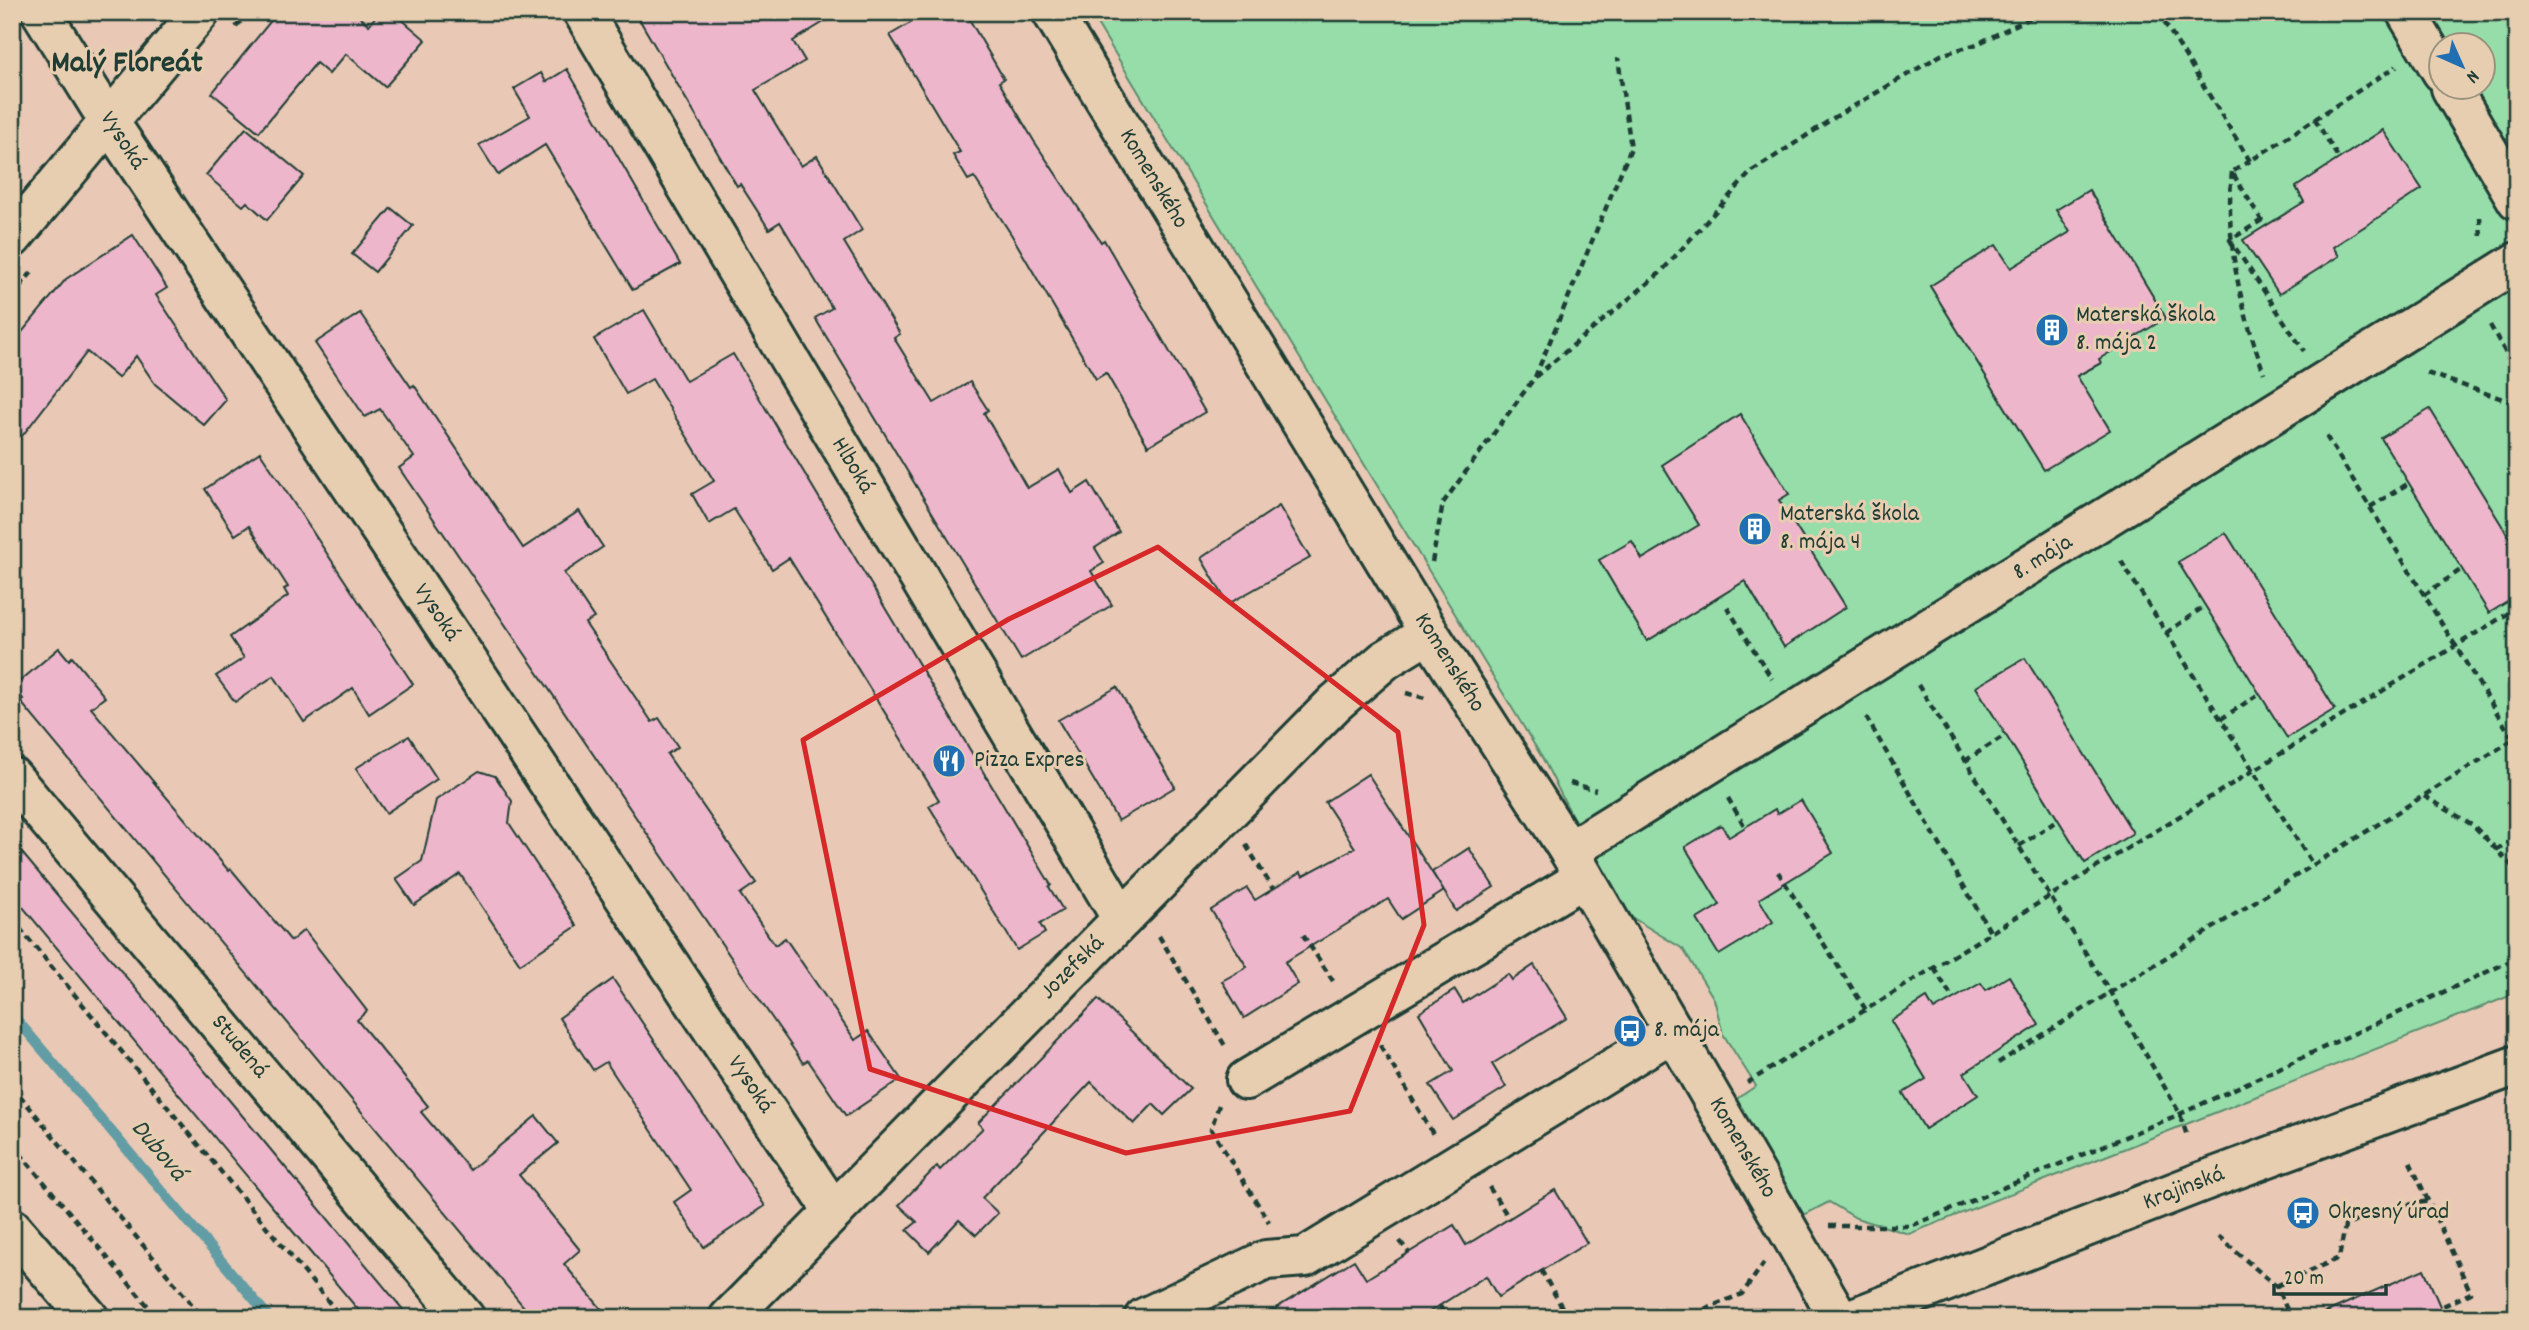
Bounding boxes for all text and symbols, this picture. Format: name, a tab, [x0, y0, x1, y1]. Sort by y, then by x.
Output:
north arrow	[2428, 32, 2498, 102]
district label: Malý Floreát	[51, 42, 203, 88]
text: N	[2459, 63, 2484, 88]
street label: Vysoká	[90, 105, 154, 177]
street label: Komenského	[1110, 122, 1196, 236]
place label: Materská škola 8. mája 2	[2076, 299, 2216, 361]
building icon: Materská škola 8. mája 2	[2033, 311, 2071, 349]
street label: Hlboká	[822, 431, 882, 501]
place label: Materská škola 8. mája 4	[1780, 498, 1920, 560]
building icon: Materská škola 8. mája 4	[1736, 510, 1774, 548]
street label: 8. mája	[2006, 526, 2080, 590]
street label: Vysoká	[404, 577, 468, 649]
street label: Komenského	[1405, 607, 1493, 719]
restaurant icon: Pizza Expres	[930, 742, 968, 780]
place label: Pizza Expres	[974, 744, 1085, 778]
street label: Jozefská	[1033, 928, 1113, 1008]
street label: Studená	[202, 1007, 276, 1087]
bus stop icon: 8. mája	[1611, 1012, 1649, 1050]
place label: 8. mája	[1654, 1014, 1720, 1048]
street label: Vysoká	[718, 1049, 782, 1121]
street label: Komenského	[1699, 1091, 1785, 1205]
water label: Dubová	[121, 1112, 196, 1192]
street label: Krajinská	[2138, 1158, 2230, 1220]
bus stop icon: Okresný úrad	[2284, 1194, 2322, 1232]
place label: Okresný úrad	[2328, 1196, 2449, 1230]
scale bar	[2274, 1253, 2386, 1297]
text: 20 m	[2284, 1265, 2324, 1295]

